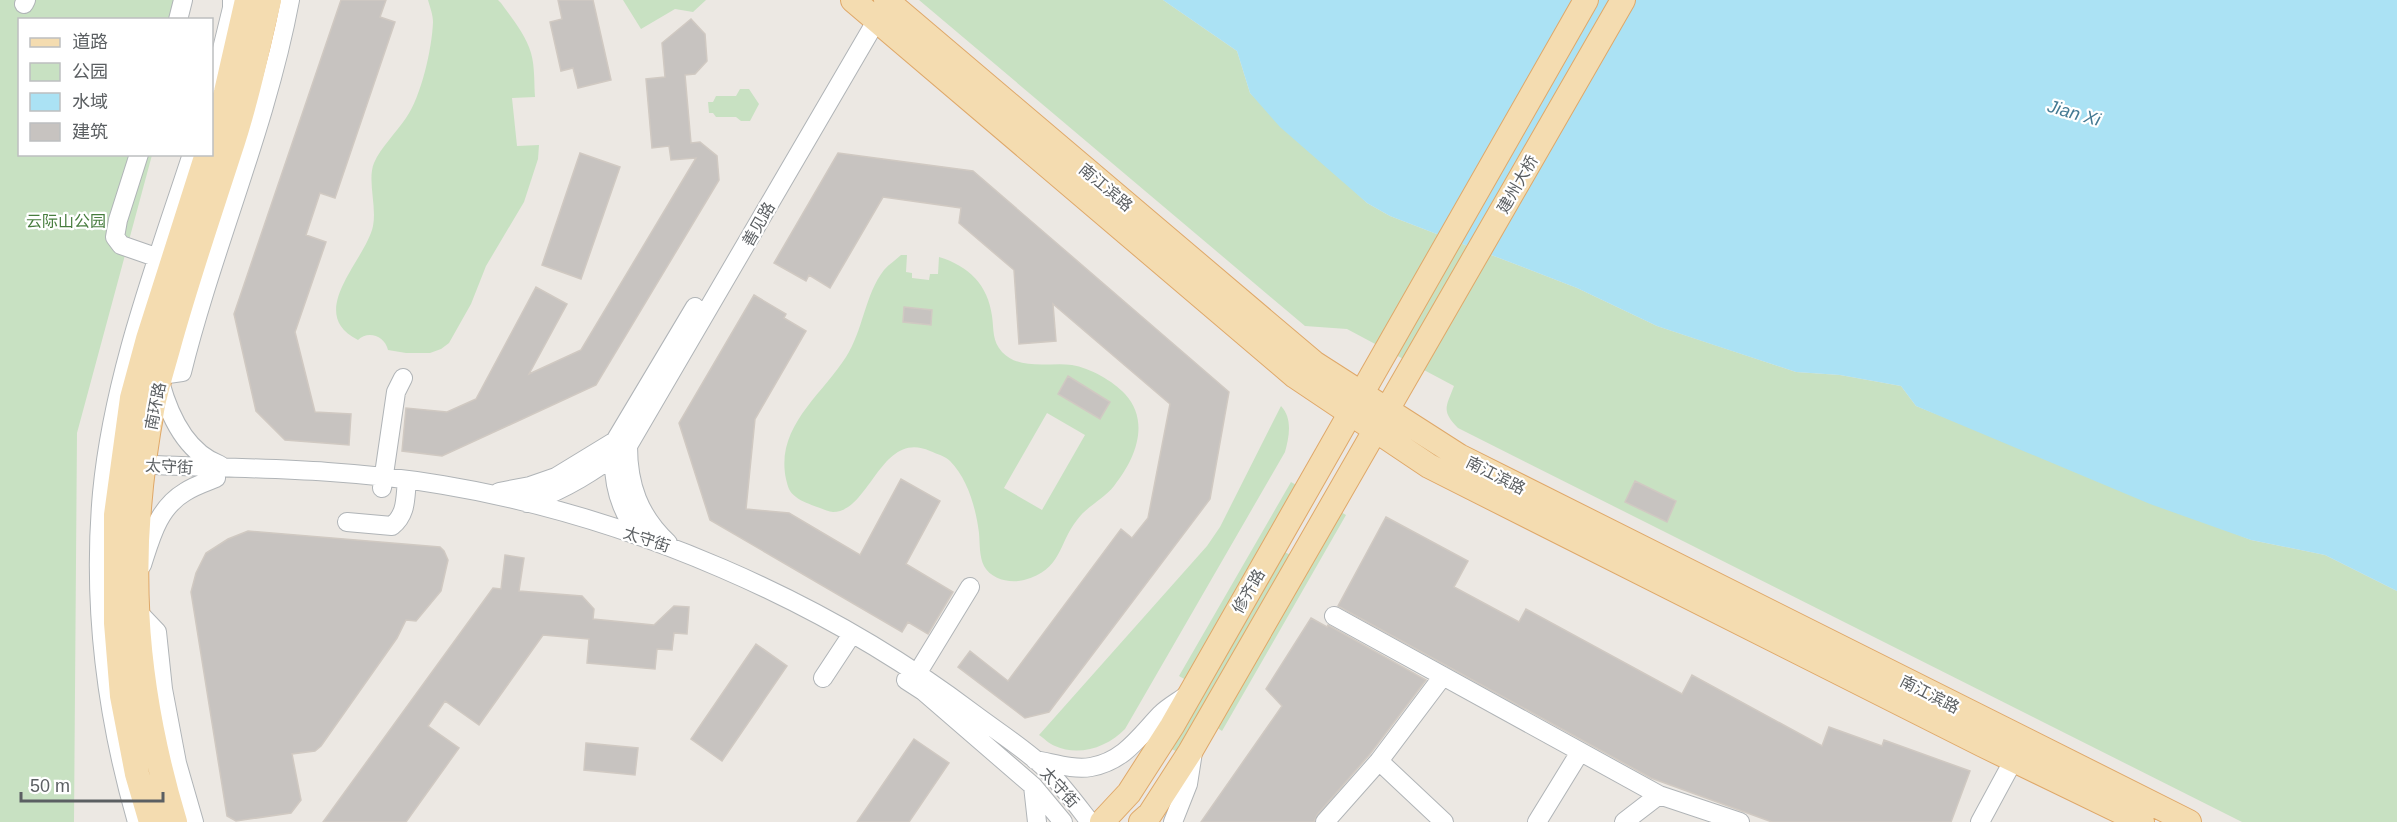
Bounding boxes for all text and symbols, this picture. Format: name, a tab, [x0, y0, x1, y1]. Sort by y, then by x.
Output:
legend	[18, 18, 213, 156]
text: 道路	[72, 32, 108, 52]
text: 公园	[72, 62, 108, 82]
text: 水域	[72, 92, 108, 112]
water label: Jian Xi	[2044, 96, 2104, 130]
text: 建筑	[72, 122, 108, 142]
street label: 建州大桥	[1494, 152, 1541, 216]
street label: 南江滨路	[1076, 160, 1136, 214]
street label: 善见路	[739, 199, 778, 249]
park label: 云际山公园	[26, 213, 106, 230]
street label: 南环路	[143, 381, 168, 431]
street label: 南江滨路	[1463, 453, 1528, 498]
street label: 太守街	[145, 457, 193, 476]
street label: 太守街	[621, 524, 672, 555]
street label: 修齐路	[1229, 566, 1268, 616]
street label: 南江滨路	[1897, 672, 1962, 717]
street label: 太守街	[1037, 764, 1082, 811]
scale bar	[21, 765, 164, 803]
text: 50 m	[30, 776, 70, 796]

